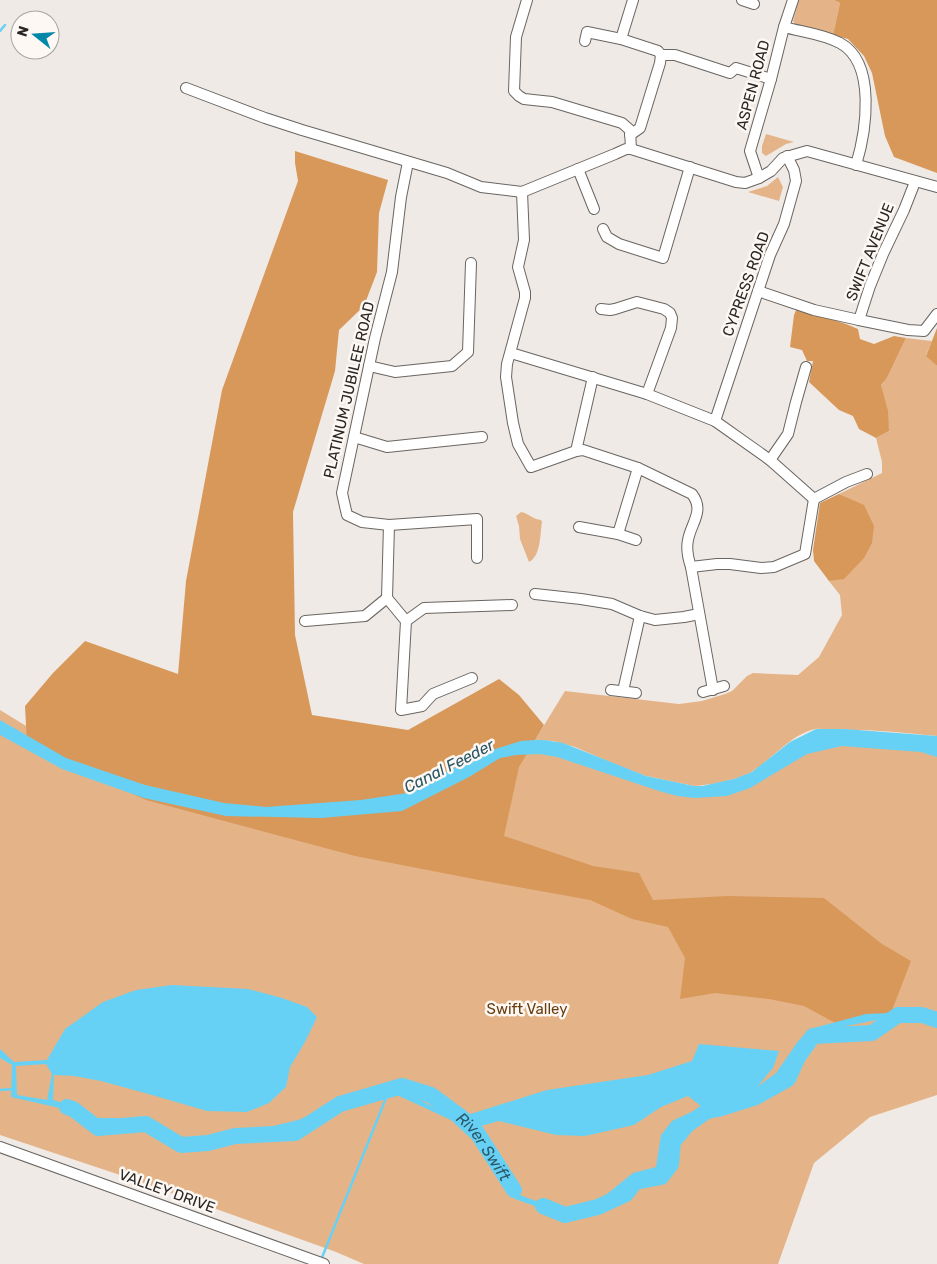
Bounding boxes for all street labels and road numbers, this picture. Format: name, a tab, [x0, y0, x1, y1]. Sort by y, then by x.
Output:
street label: ASPEN ROAD	[732, 38, 774, 132]
street label: SWIFT AVENUE	[842, 200, 898, 304]
street label: CYPRESS ROAD	[719, 229, 773, 339]
street label: PLATINUM JUBILEE ROAD	[320, 300, 378, 480]
street label: VALLEY DRIVE	[116, 1165, 218, 1217]

